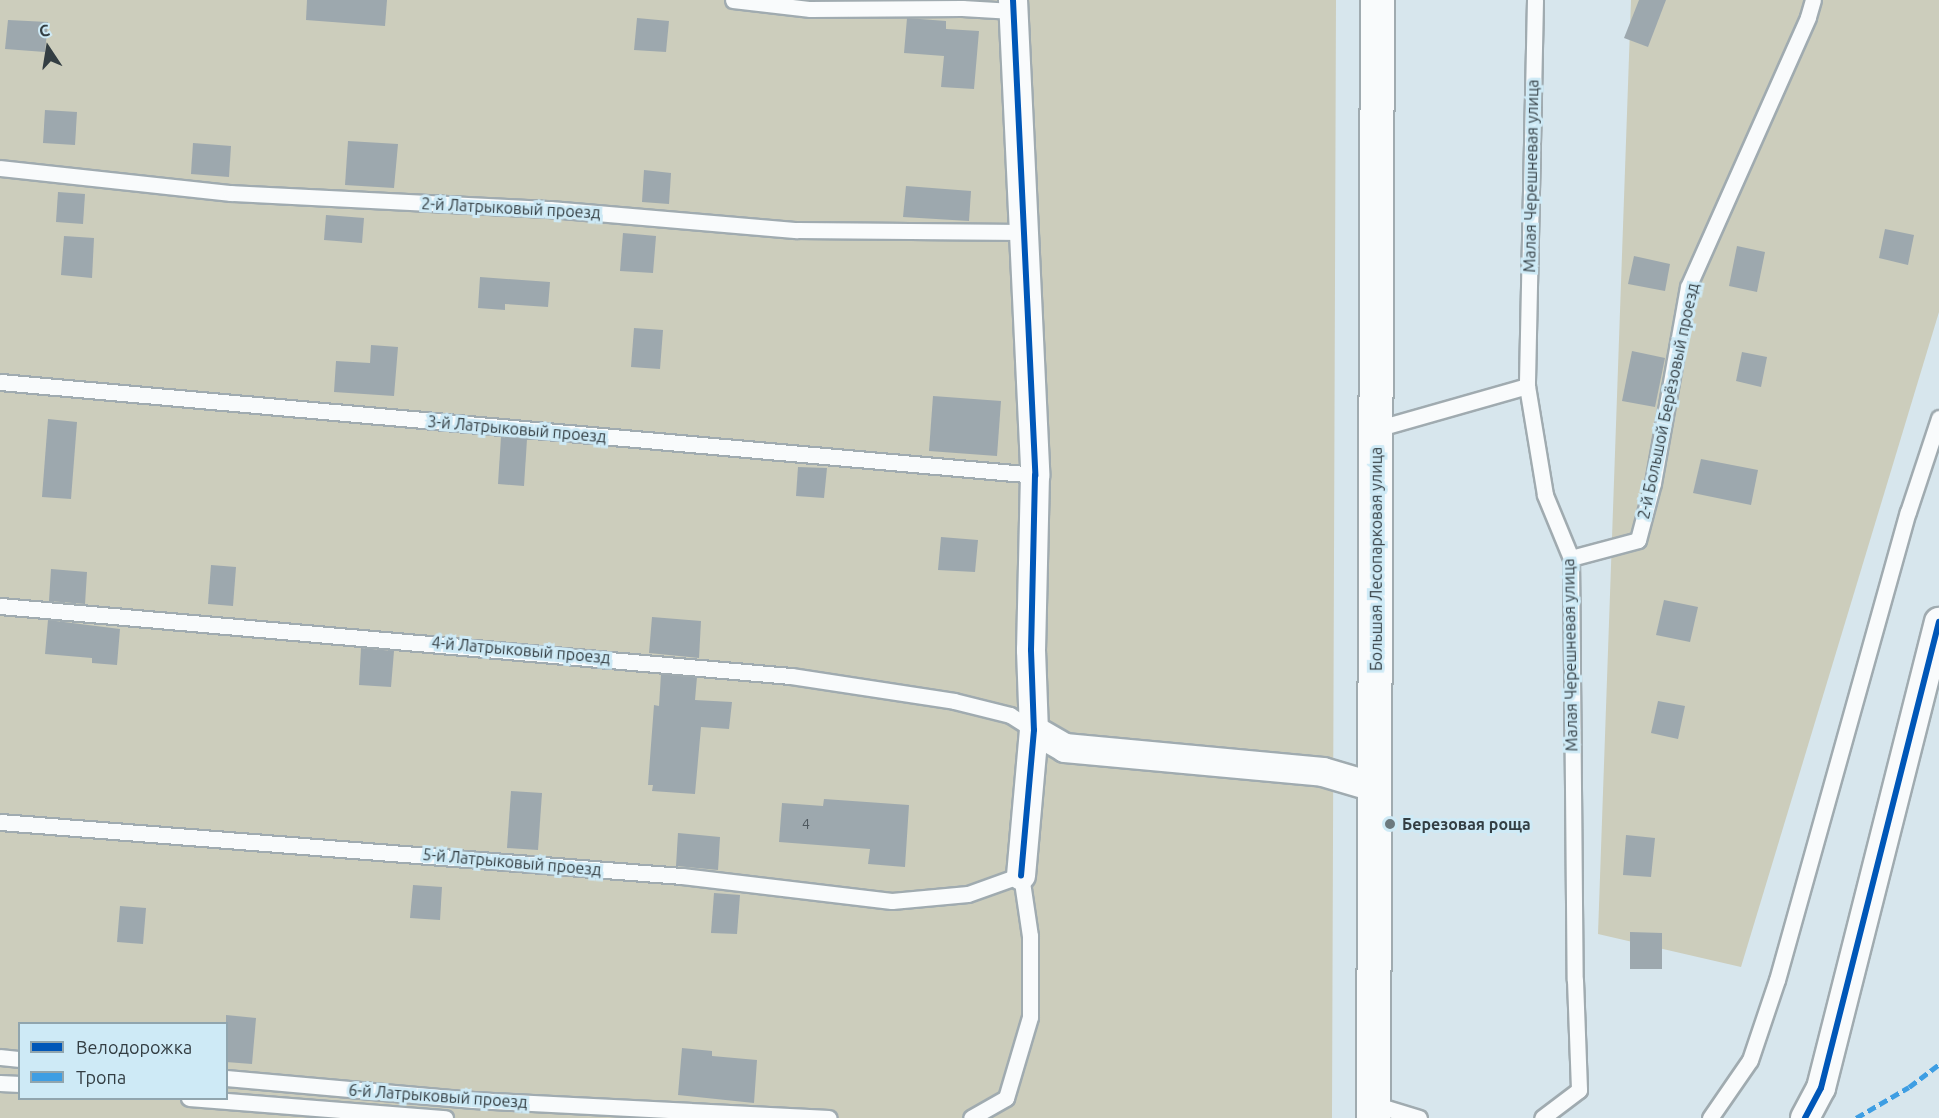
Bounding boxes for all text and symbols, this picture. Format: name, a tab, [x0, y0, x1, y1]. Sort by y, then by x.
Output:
north arrow	[18, 18, 78, 78]
text: С	[37, 21, 51, 40]
street label: Малая Черешневая улица	[1520, 79, 1542, 273]
street label: 2-й Латрыковый проезд	[421, 194, 601, 222]
street label: 2-й Большой Берёзовый проезд	[1634, 281, 1702, 521]
street label: 3-й Латрыковый проезд	[427, 412, 607, 446]
street label: Большая Лесопарковая улица	[1366, 447, 1386, 671]
street label: Малая Черешневая улица	[1559, 558, 1581, 752]
street label: 4-й Латрыковый проезд	[431, 633, 611, 667]
place label: Березовая роща	[1402, 814, 1531, 834]
house number: 4	[802, 816, 810, 832]
marker: Березовая роща	[1383, 817, 1397, 831]
street label: 5-й Латрыковый проезд	[422, 845, 602, 879]
legend	[18, 1022, 228, 1100]
text: Велодорожка	[76, 1037, 192, 1057]
text: Тропа	[76, 1067, 126, 1087]
street label: 6-й Латрыковый проезд	[348, 1080, 528, 1112]

